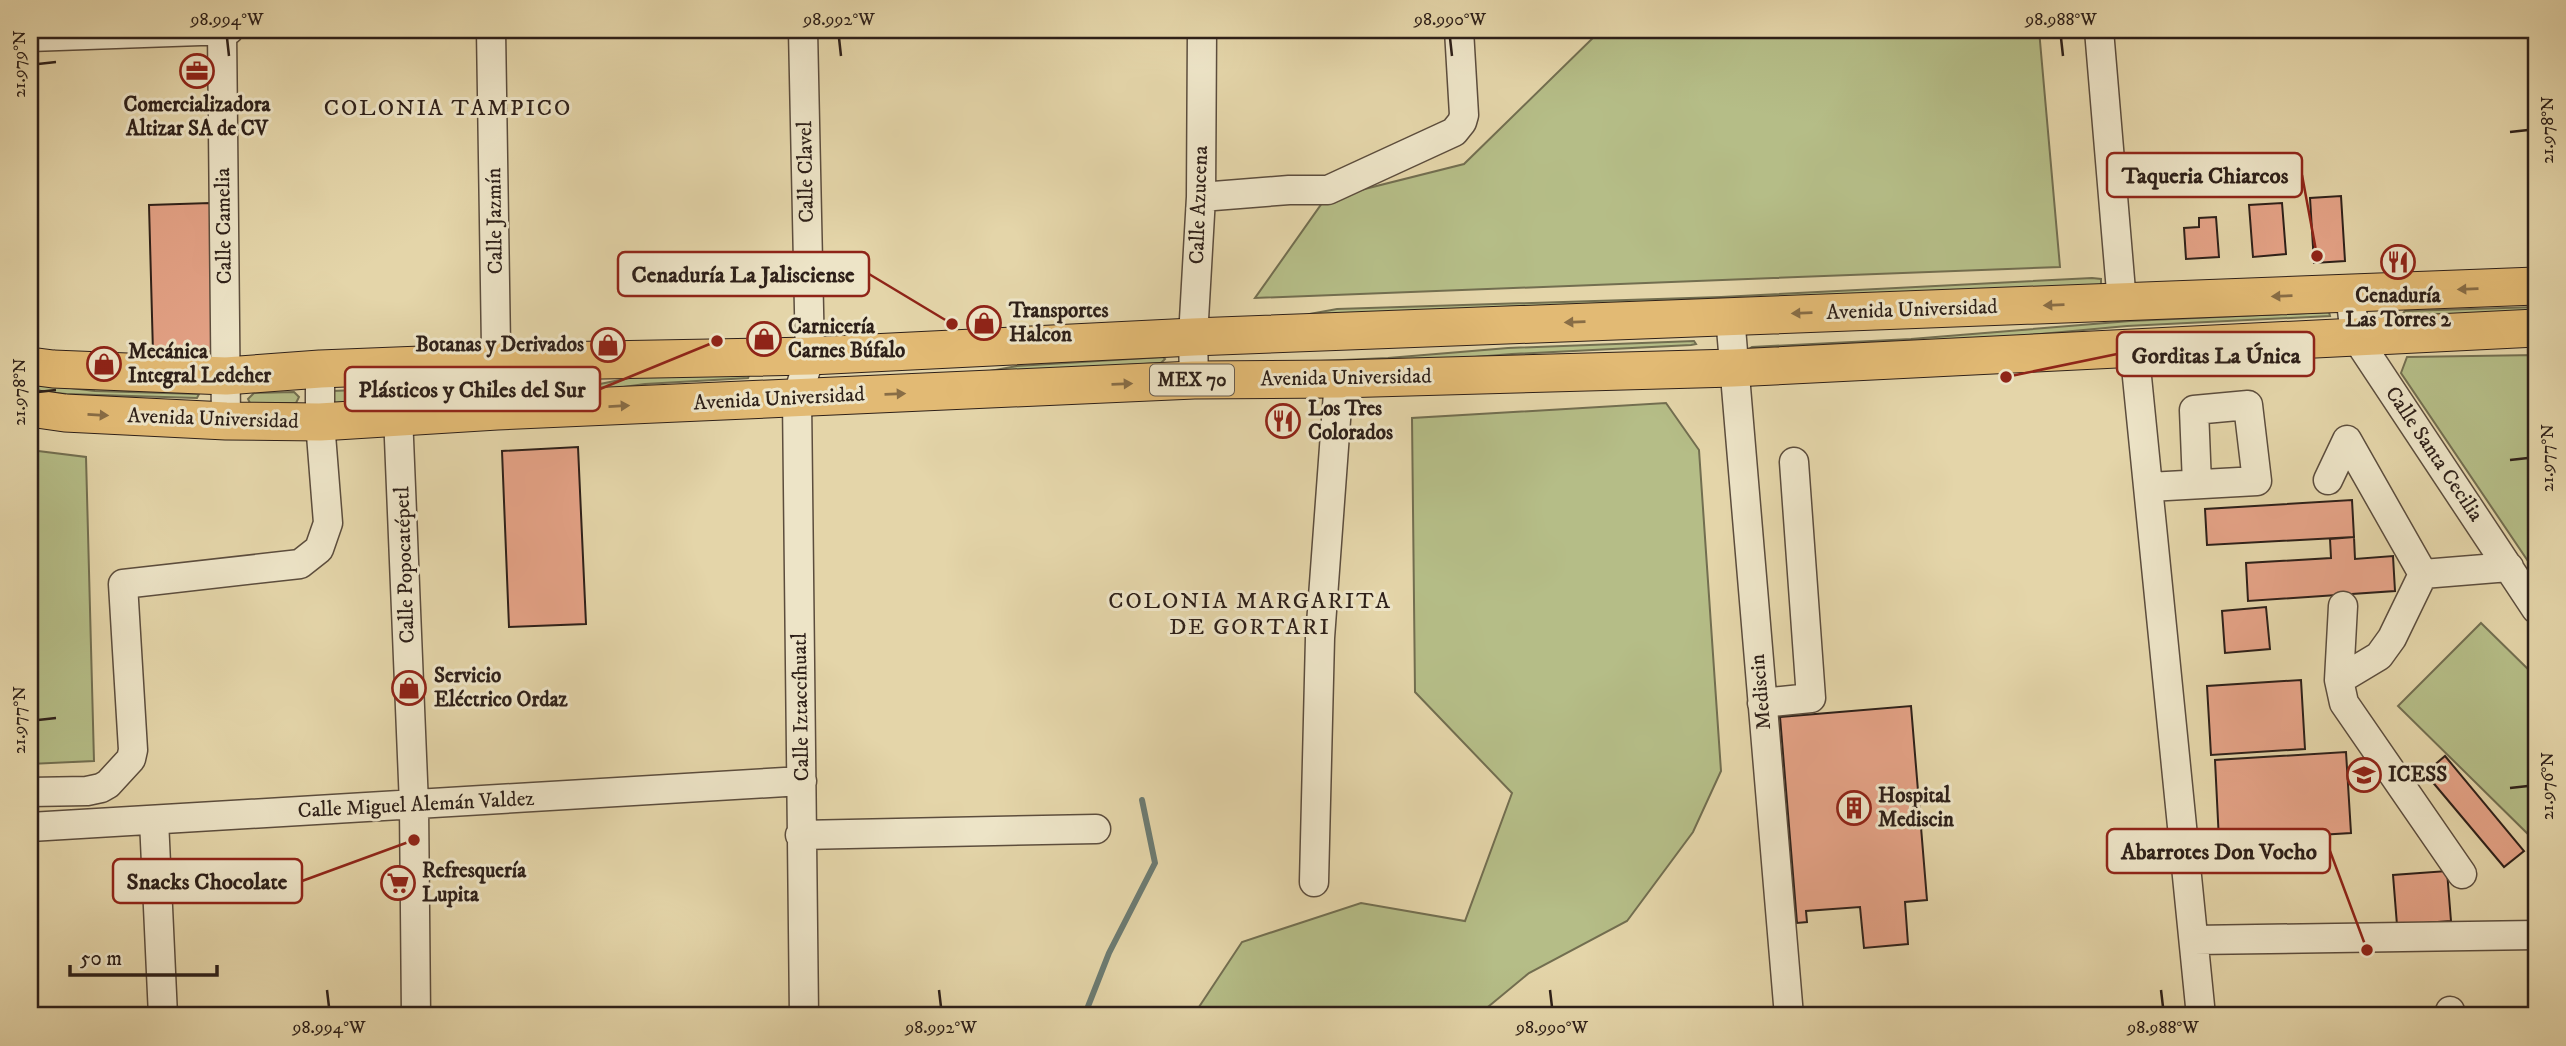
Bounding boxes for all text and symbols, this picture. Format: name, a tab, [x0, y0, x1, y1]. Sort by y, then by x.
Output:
text: 98.994°W	[190, 9, 264, 31]
text: 98.992°W	[802, 9, 875, 31]
text: 98.990°W	[1413, 9, 1487, 31]
text: 98.988°W	[2024, 9, 2097, 31]
text: 21.979°N	[9, 30, 31, 98]
office icon: Comercializadora Altizar SA de CV	[178, 52, 216, 90]
place label: Comercializadora Altizar SA de CV	[124, 92, 271, 142]
district label: COLONIA TAMPICO	[324, 94, 572, 123]
text: 21.978°N	[2537, 96, 2559, 164]
street label: Calle Clavel	[792, 120, 820, 223]
street label: Calle Azucena	[1184, 145, 1214, 265]
callout: Taqueria Chiarcos	[2107, 153, 2302, 197]
text: Taqueria Chiarcos	[2121, 162, 2289, 191]
street label: Calle Camelia	[210, 167, 238, 284]
street label: Calle Jazmín	[481, 167, 509, 275]
restaurant icon: Cenaduría Las Torres 2	[2379, 243, 2417, 281]
callout: Cenaduría La Jalisciense	[618, 252, 869, 296]
text: Cenaduría La Jalisciense	[631, 261, 855, 290]
place label: Cenaduría Las Torres 2	[2345, 283, 2451, 333]
one-way arrow	[2457, 283, 2479, 294]
one-way arrow	[2270, 291, 2292, 302]
street label: Avenida Universidad	[1826, 294, 1999, 326]
place label: Transportes Halcon	[1008, 298, 1108, 348]
one-way arrow	[2043, 299, 2065, 311]
shop icon: Transportes Halcon	[965, 304, 1003, 342]
one-way arrow	[1791, 308, 1813, 319]
place label: Carnicería Carnes Búfalo	[788, 314, 905, 364]
one-way arrow	[1564, 317, 1586, 328]
shop icon: Carnicería Carnes Búfalo	[745, 320, 783, 358]
shop icon: Botanas y Derivados	[589, 326, 627, 364]
place label: Botanas y Derivados	[416, 332, 584, 358]
callout: Gorditas La Única	[2117, 332, 2314, 376]
place label: Mecánica Integral Ledeher	[128, 339, 272, 389]
text: Gorditas La Única	[2132, 342, 2302, 371]
shop icon: Mecánica Integral Ledeher	[85, 345, 123, 383]
text: 21.978°N	[9, 358, 31, 426]
street label: Avenida Universidad	[1260, 363, 1432, 392]
road number: MEX 70	[1150, 364, 1234, 396]
callout: Plásticos y Chiles del Sur	[345, 367, 600, 411]
text: Plásticos y Chiles del Sur	[358, 376, 586, 405]
one-way arrow	[1111, 378, 1133, 389]
street label: Avenida Universidad	[693, 382, 866, 416]
street label: Calle Santa Cecilia	[2379, 382, 2489, 527]
one-way arrow	[884, 388, 906, 399]
place label: Los Tres Colorados	[1308, 396, 1393, 446]
one-way arrow	[608, 400, 630, 411]
restaurant icon: Los Tres Colorados	[1264, 402, 1302, 440]
street label: Avenida Universidad	[127, 403, 300, 435]
one-way arrow	[87, 409, 109, 420]
text: 21.977°N	[2537, 424, 2559, 492]
street label: Calle Popocatépetl	[389, 485, 421, 644]
district label: COLONIA MARGARITA DE GORTARI	[1108, 587, 1392, 642]
street label: Calle Iztaccíhuatl	[787, 632, 815, 781]
street label: Mediscin	[1745, 653, 1777, 731]
place label: Servicio Eléctrico Ordaz	[434, 663, 569, 713]
shop icon: Servicio Eléctrico Ordaz	[390, 669, 428, 707]
text: 21.977°N	[9, 686, 31, 754]
text: 21.976°N	[2537, 752, 2559, 820]
school or university icon: ICESS	[2345, 756, 2383, 794]
place label: ICESS	[2388, 762, 2447, 788]
place label: Hospital Mediscin	[1878, 783, 1955, 833]
street label: Calle Miguel Alemán Valdez	[297, 786, 535, 824]
building icon: Hospital Mediscin	[1835, 789, 1873, 827]
callout: Abarrotes Don Vocho	[2107, 829, 2330, 873]
text: Abarrotes Don Vocho	[2120, 838, 2317, 867]
place label: Refresquería Lupita	[422, 858, 527, 908]
callout: Snacks Chocolate	[113, 859, 302, 903]
supermarket icon: Refresquería Lupita	[379, 864, 417, 902]
text: Snacks Chocolate	[127, 868, 288, 897]
scale bar	[70, 934, 217, 978]
text: 50 m	[80, 946, 122, 972]
text: 98.994°W	[292, 1017, 366, 1039]
text: 98.992°W	[904, 1017, 977, 1039]
text: 98.990°W	[1515, 1017, 1589, 1039]
text: 98.988°W	[2126, 1017, 2199, 1039]

